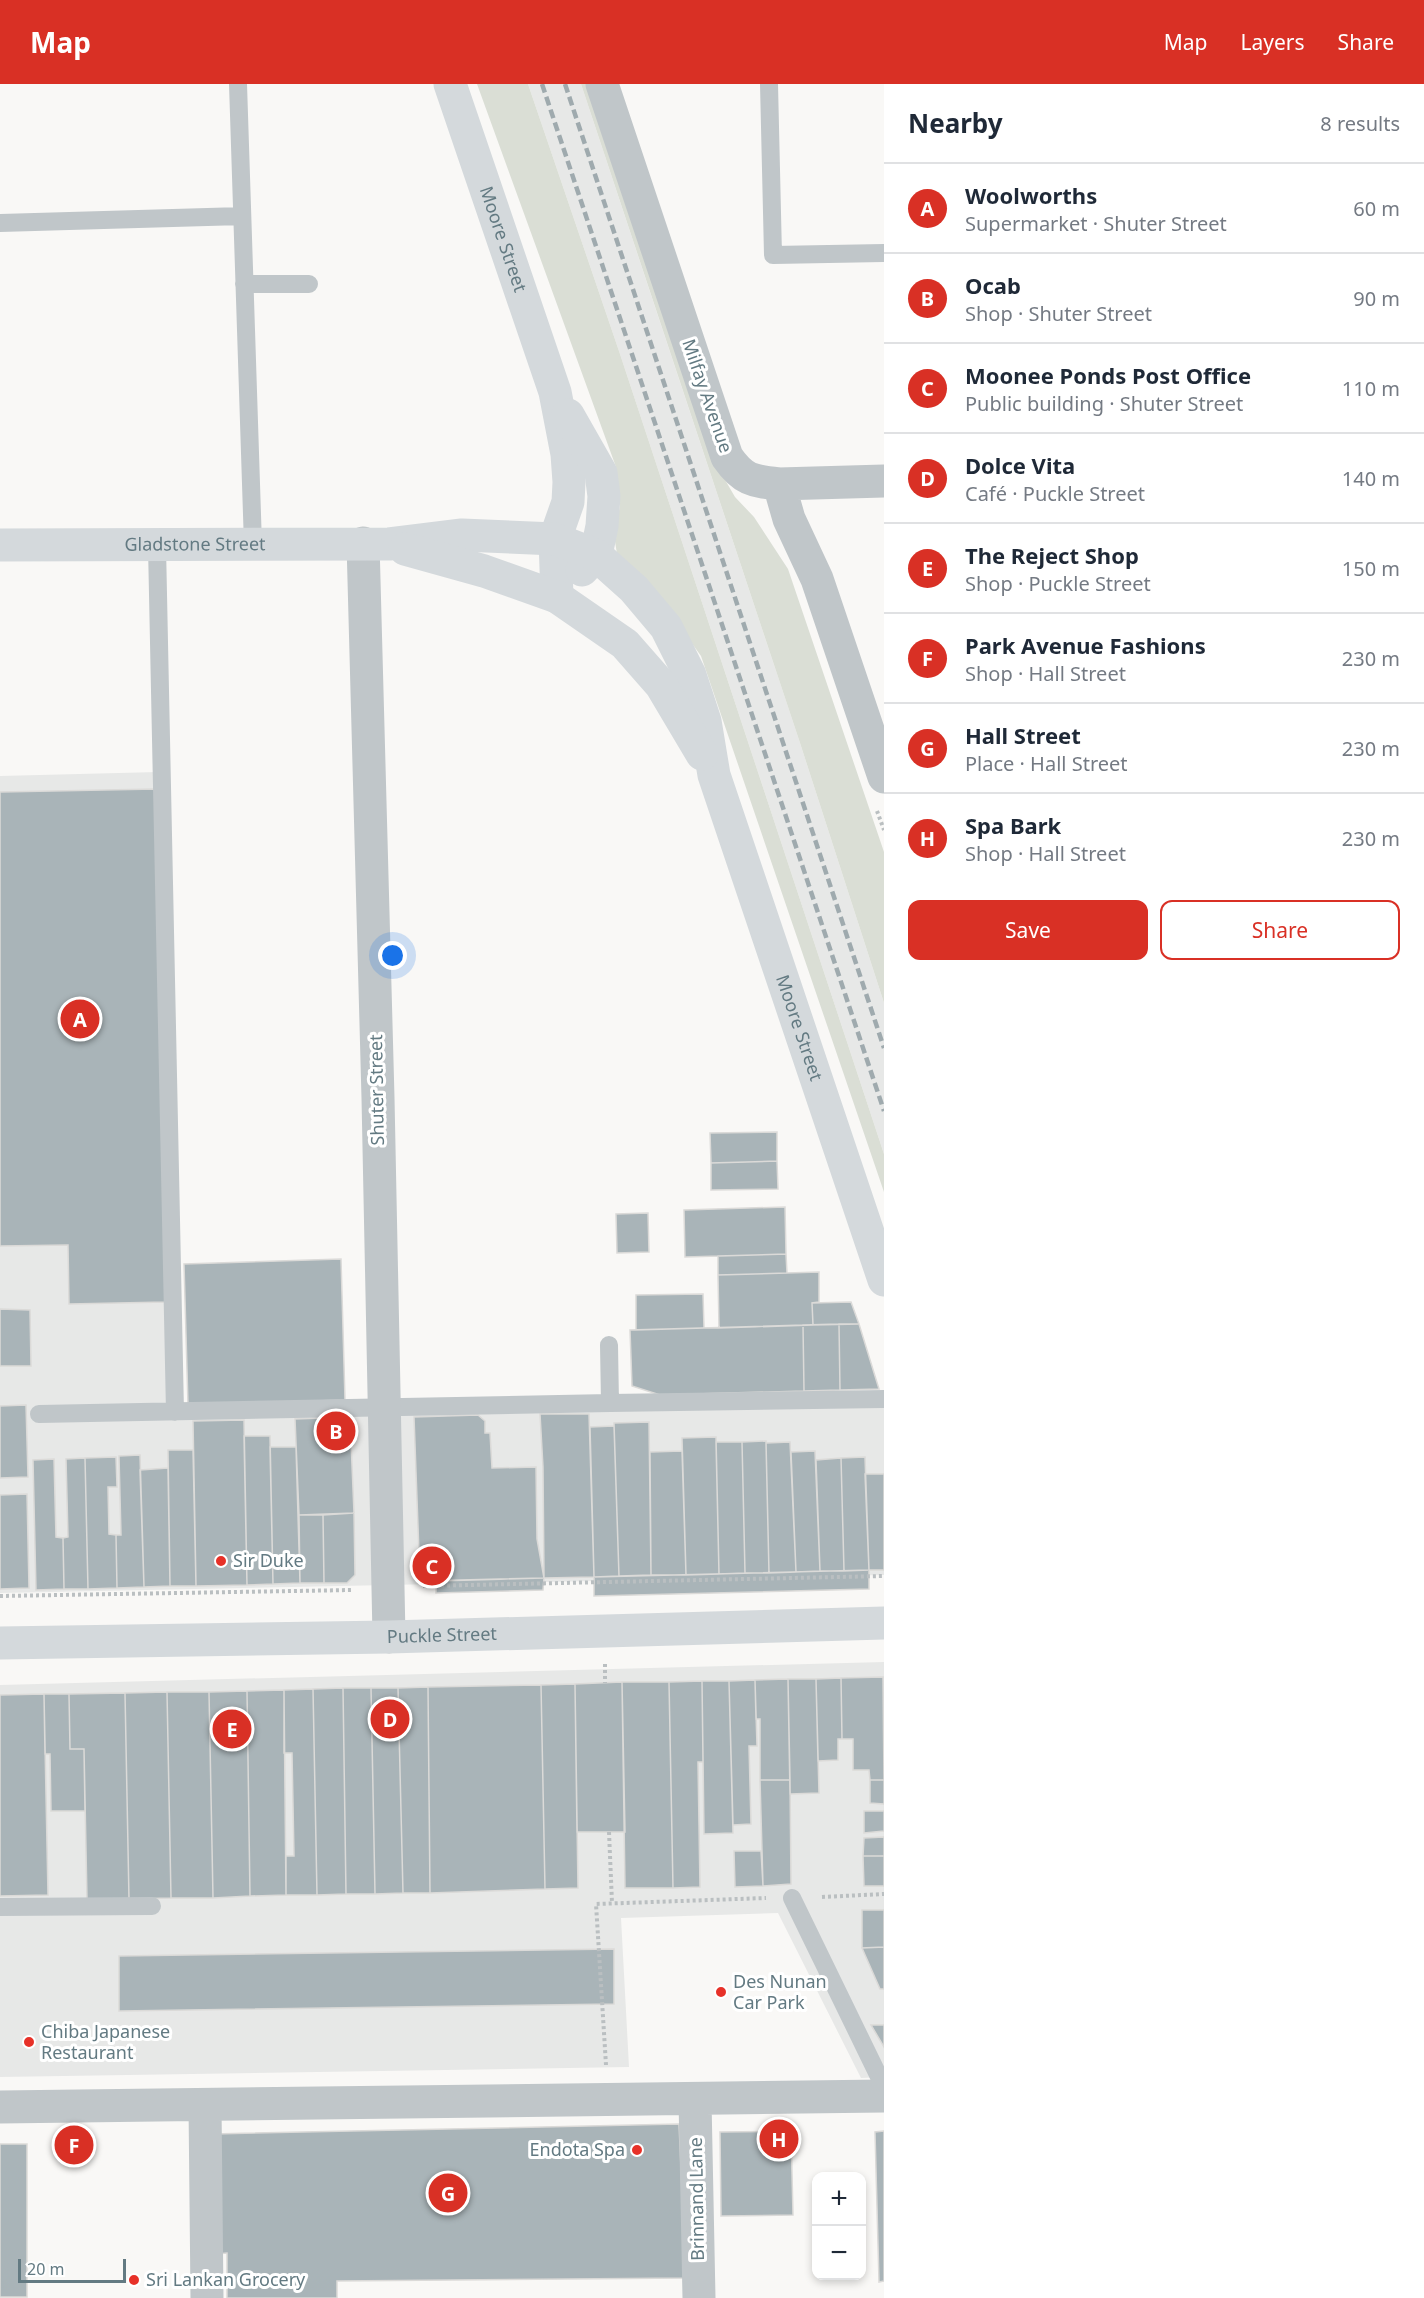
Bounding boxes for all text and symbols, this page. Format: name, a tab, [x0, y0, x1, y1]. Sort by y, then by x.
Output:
text: Map	[30, 23, 91, 61]
text: Map	[1164, 28, 1208, 56]
text: Layers	[1241, 28, 1305, 56]
text: Share	[1338, 28, 1394, 56]
text: Nearby	[908, 105, 1003, 141]
text: 8 results	[1320, 110, 1400, 137]
text: Woolworths	[965, 180, 1097, 210]
street label: Moore Street	[475, 183, 533, 295]
text: A	[921, 195, 934, 222]
text: 60 m	[1353, 195, 1400, 222]
text: Supermarket · Shuter Street	[965, 210, 1227, 237]
text: Ocab	[965, 270, 1021, 300]
text: B	[921, 285, 934, 312]
text: 90 m	[1353, 285, 1400, 312]
text: Shop · Shuter Street	[965, 300, 1152, 327]
street label: Milfay Avenue	[677, 336, 739, 456]
text: Moonee Ponds Post Office	[965, 360, 1251, 390]
text: C	[921, 375, 934, 402]
text: 110 m	[1342, 375, 1400, 402]
text: Public building · Shuter Street	[965, 390, 1243, 417]
text: Dolce Vita	[965, 450, 1075, 480]
text: D	[920, 465, 935, 492]
text: 140 m	[1342, 465, 1400, 492]
text: Café · Puckle Street	[965, 480, 1145, 507]
street label: Gladstone Street	[124, 531, 266, 556]
text: The Reject Shop	[965, 540, 1139, 570]
text: E	[922, 555, 933, 582]
text: 150 m	[1342, 555, 1400, 582]
text: Shop · Puckle Street	[965, 570, 1151, 597]
text: Park Avenue Fashions	[965, 630, 1206, 660]
text: F	[922, 645, 933, 672]
text: 230 m	[1342, 645, 1400, 672]
text: Shop · Hall Street	[965, 660, 1126, 687]
text: Hall Street	[965, 720, 1081, 750]
text: G	[920, 735, 935, 762]
text: 230 m	[1342, 735, 1400, 762]
text: Place · Hall Street	[965, 750, 1128, 777]
text: Spa Bark	[965, 810, 1061, 840]
text: H	[920, 825, 935, 852]
text: 230 m	[1342, 825, 1400, 852]
text: Shop · Hall Street	[965, 840, 1126, 867]
button: Save	[908, 900, 1148, 960]
button: Share	[1160, 900, 1400, 960]
your location	[378, 941, 407, 970]
street label: Moore Street	[771, 972, 829, 1084]
pin: A	[60, 996, 100, 1042]
street label: Shuter Street	[363, 1034, 389, 1146]
pin: B	[316, 1408, 356, 1454]
pin: C	[412, 1544, 452, 1588]
place label: Sir Duke	[233, 1548, 304, 1572]
marker: Sir Duke	[214, 1554, 228, 1568]
street label: Puckle Street	[387, 1621, 498, 1648]
pin: D	[370, 1696, 410, 1742]
pin: E	[212, 1706, 252, 1752]
place label: Des Nunan Car Park	[733, 1969, 827, 2014]
marker: Des Nunan Car Park	[714, 1985, 728, 1999]
place label: Chiba Japanese Restaurant	[41, 2019, 170, 2064]
marker: Chiba Japanese Restaurant	[22, 2035, 36, 2049]
pin: H	[760, 2116, 798, 2162]
pin: F	[54, 2122, 94, 2168]
place label: Endota Spa	[530, 2137, 625, 2161]
street label: Brinnand Lane	[683, 2137, 709, 2261]
marker: Endota Spa	[630, 2143, 644, 2157]
pin: G	[428, 2170, 468, 2216]
map controls	[812, 2172, 866, 2280]
button: +	[812, 2172, 866, 2226]
button: −	[812, 2226, 866, 2280]
scale bar	[18, 2256, 126, 2284]
text: 20 m	[27, 2258, 64, 2280]
place label: Sri Lankan Grocery	[146, 2267, 306, 2291]
marker: Sri Lankan Grocery	[127, 2273, 141, 2287]

